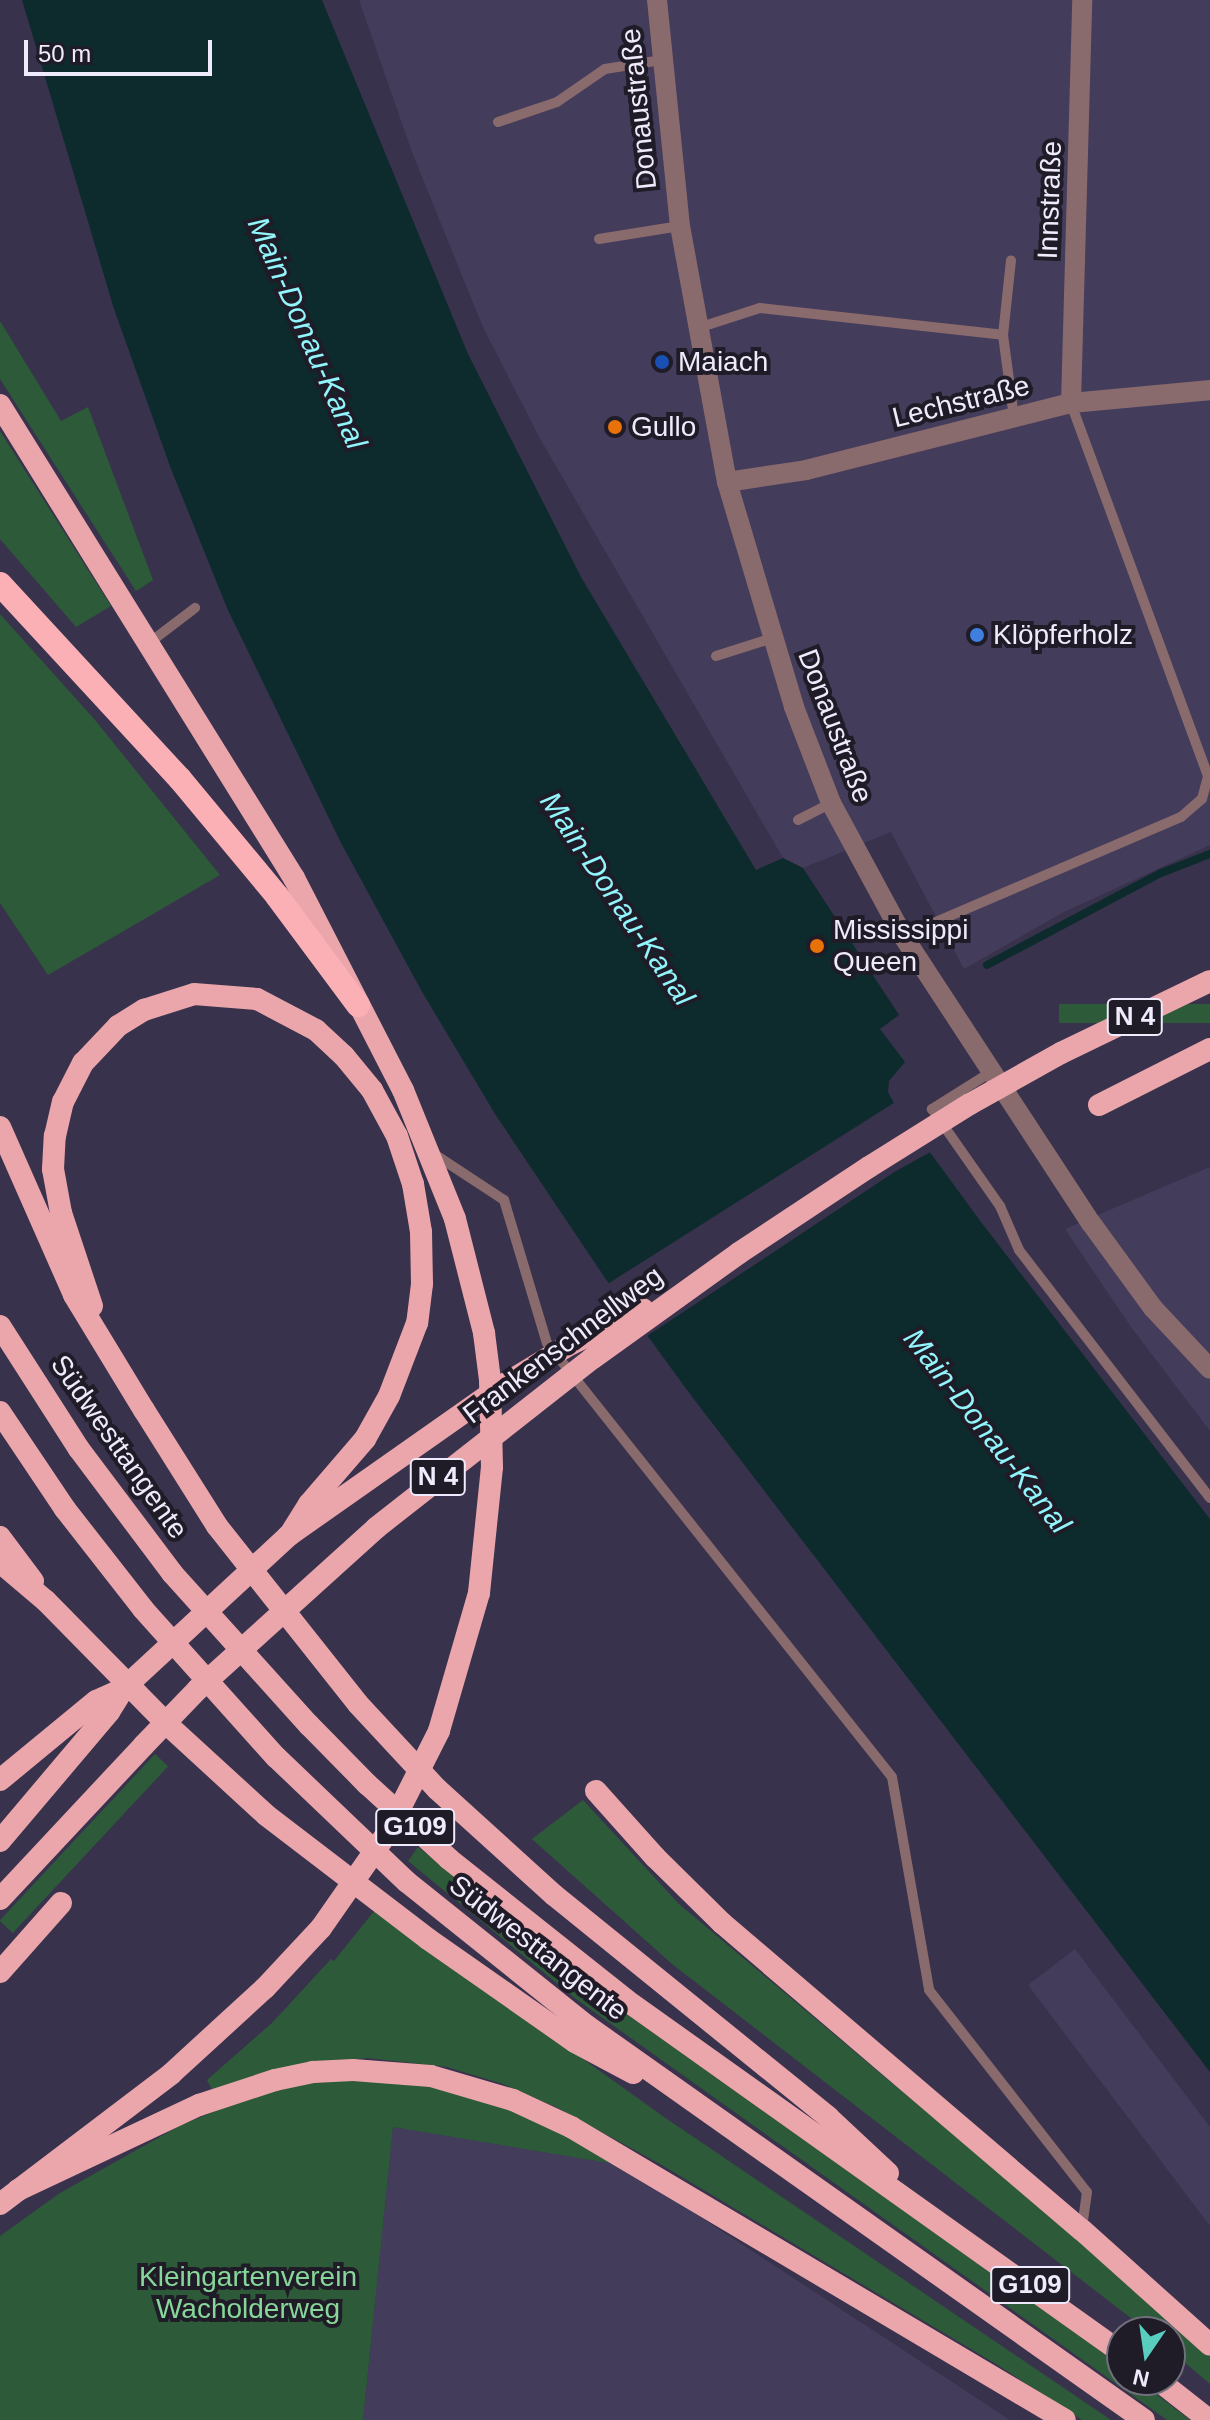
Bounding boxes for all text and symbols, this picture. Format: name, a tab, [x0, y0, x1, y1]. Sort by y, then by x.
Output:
scale bar	[28, 24, 216, 74]
street label: Donaustraße	[614, 27, 664, 191]
text: 50 m	[38, 40, 91, 67]
street label: Innstraße	[1031, 140, 1069, 260]
water label: Main-Donau-Kanal	[240, 211, 374, 455]
place label: Maiach	[678, 345, 768, 379]
marker: Maiach	[653, 353, 671, 371]
street label: Lechstraße	[889, 369, 1033, 435]
place label: Gullo	[631, 410, 696, 444]
marker: Gullo	[606, 418, 624, 436]
place label: Klöpferholz	[993, 618, 1133, 652]
marker: Klöpferholz	[968, 626, 986, 644]
street label: Donaustraße	[790, 644, 880, 808]
water label: Main-Donau-Kanal	[532, 785, 702, 1013]
place label: Mississippi Queen	[833, 913, 968, 979]
marker: Mississippi Queen	[808, 937, 826, 955]
road number: N 4	[1105, 995, 1165, 1039]
street label: Frankenschnellweg	[457, 1259, 669, 1431]
water label: Main-Donau-Kanal	[896, 1321, 1078, 1541]
street label: Südwesttangente	[43, 1349, 195, 1545]
road number: N 4	[408, 1455, 468, 1499]
road number: G109	[375, 1805, 455, 1849]
street label: Südwesttangente	[442, 1868, 634, 2028]
park label: Kleingartenverein Wacholderweg	[139, 2260, 357, 2326]
road number: G109	[990, 2263, 1070, 2307]
north arrow	[1106, 2316, 1186, 2396]
text: N	[1130, 2364, 1151, 2392]

